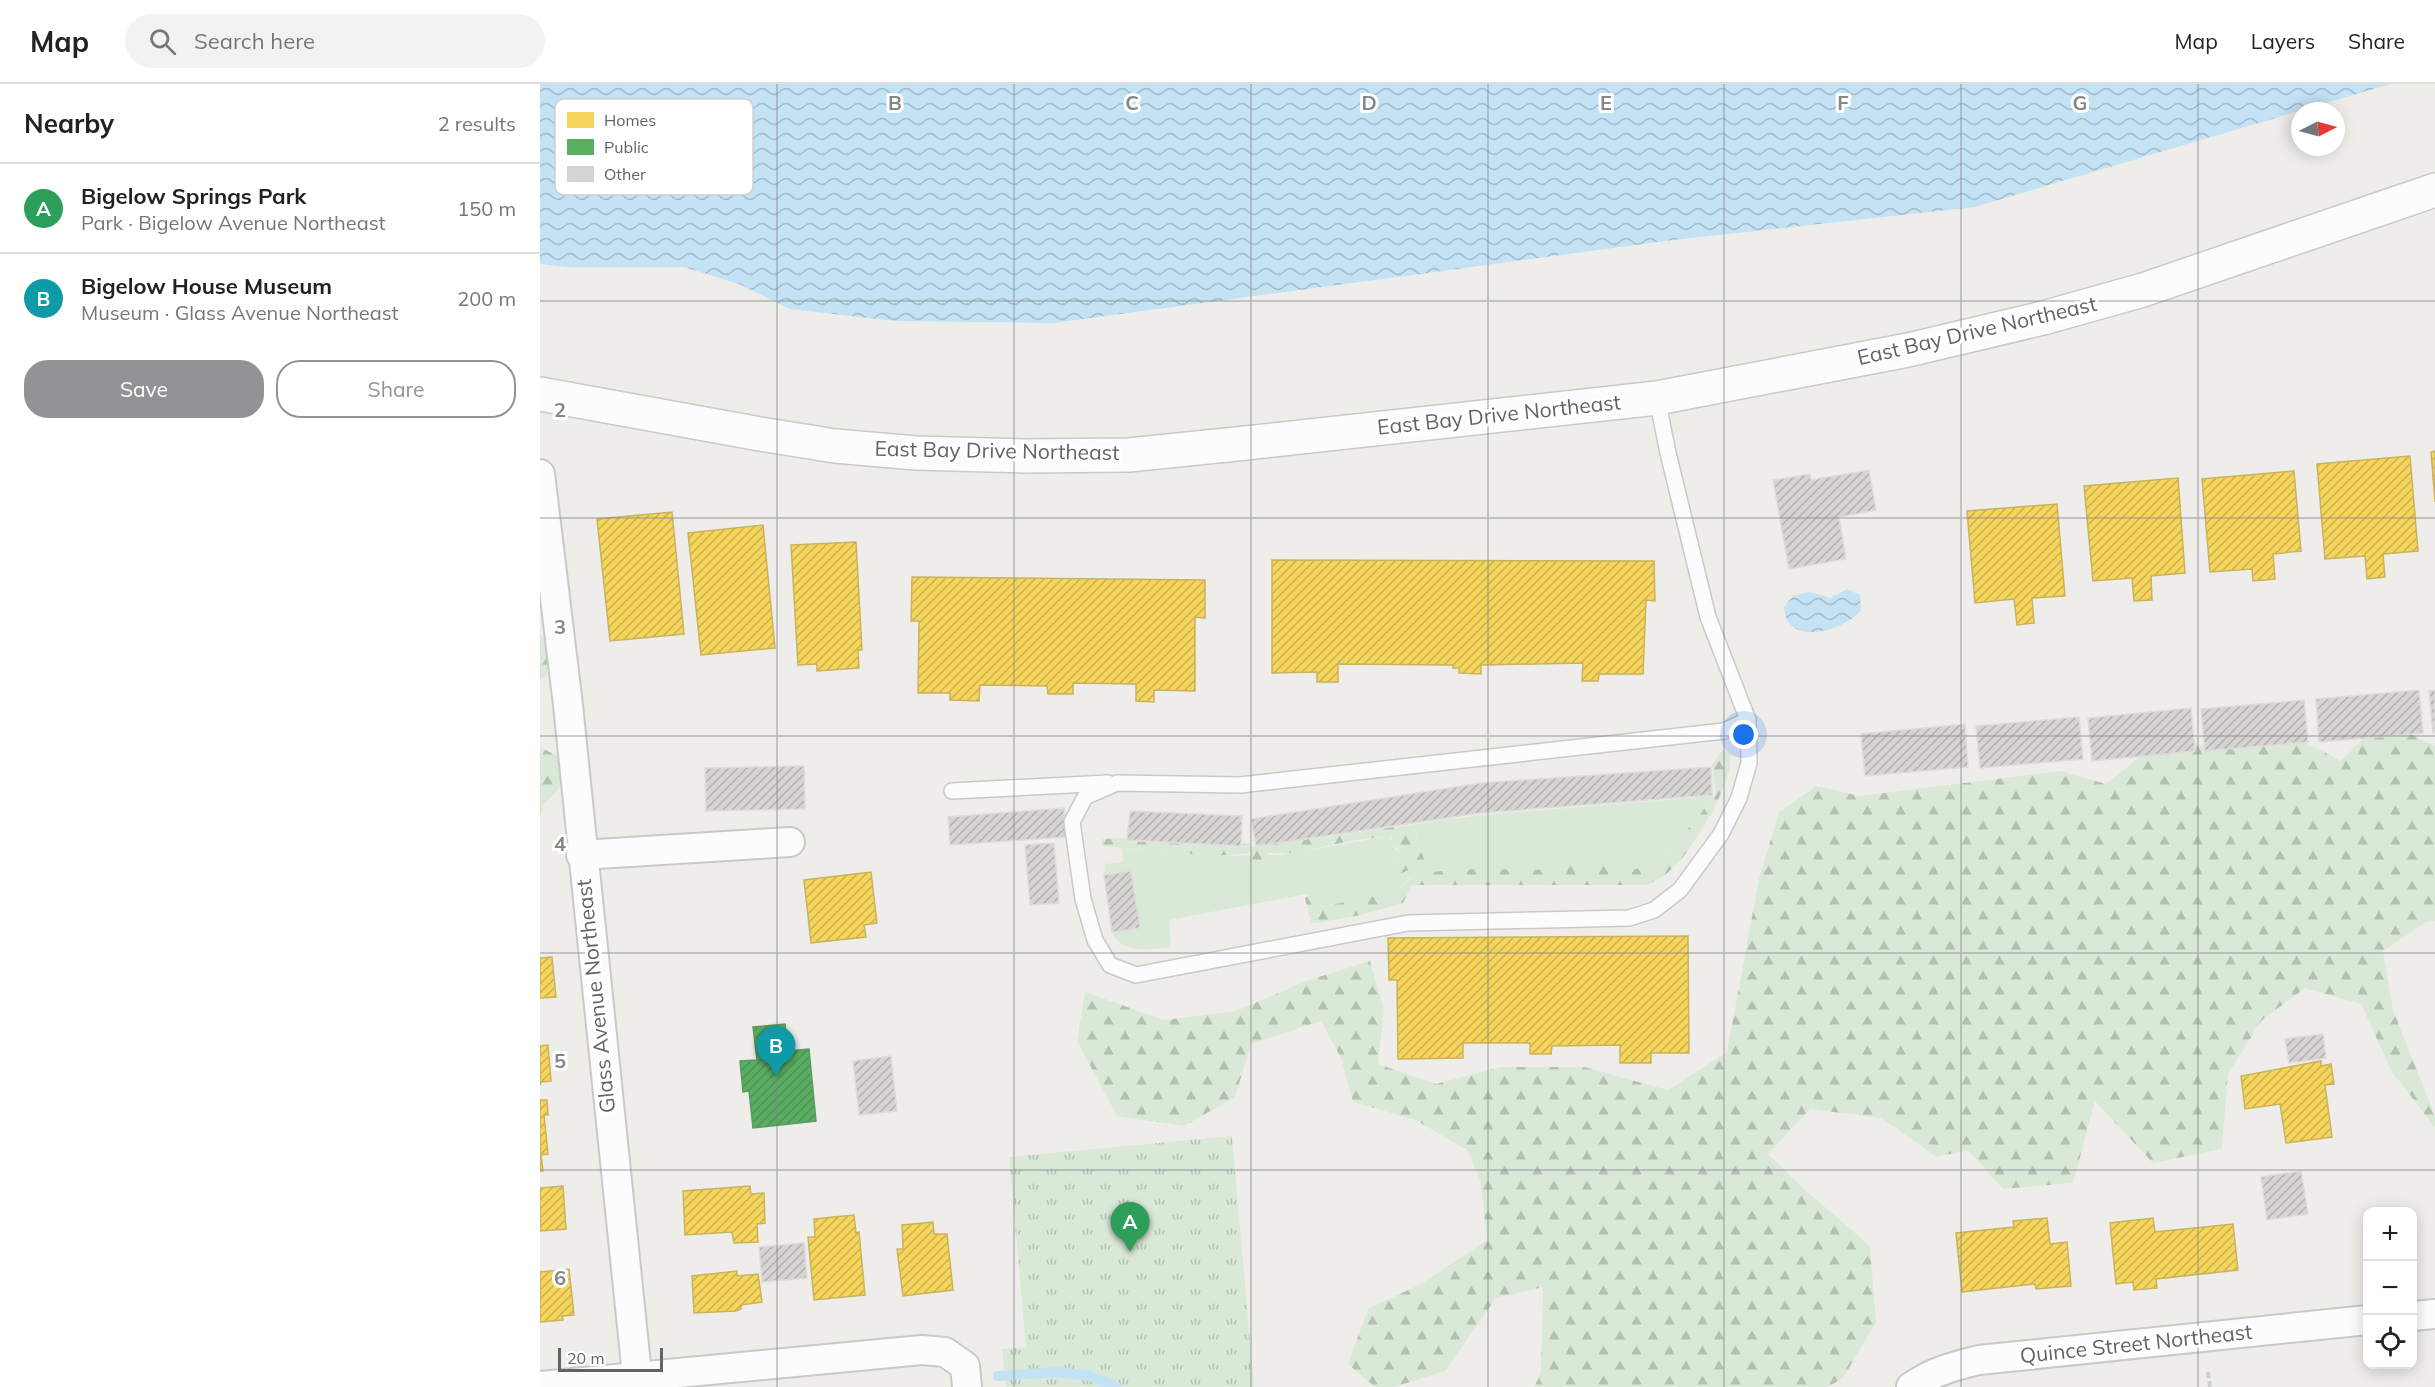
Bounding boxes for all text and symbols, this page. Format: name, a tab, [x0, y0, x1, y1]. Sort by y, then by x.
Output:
search box	[125, 14, 545, 68]
text: Map	[30, 24, 89, 59]
icon: search	[146, 25, 179, 58]
text: Search here	[194, 27, 315, 55]
text: Map	[2175, 28, 2218, 54]
text: Layers	[2251, 28, 2315, 54]
text: Share	[2348, 28, 2405, 54]
text: B	[888, 90, 902, 115]
text: C	[1125, 90, 1139, 115]
text: D	[1361, 90, 1377, 115]
text: E	[1600, 90, 1612, 115]
text: F	[1837, 90, 1849, 115]
text: G	[2073, 90, 2087, 115]
legend	[555, 99, 753, 195]
north arrow	[2291, 102, 2345, 156]
text: Nearby	[24, 107, 114, 140]
text: Homes	[604, 110, 656, 130]
text: 2 results	[438, 111, 516, 136]
text: Public	[604, 137, 649, 157]
text: Other	[604, 164, 646, 184]
text: Bigelow Springs Park	[81, 182, 306, 210]
text: A	[36, 196, 51, 221]
text: 150 m	[457, 196, 516, 221]
text: Park · Bigelow Avenue Northeast	[81, 210, 386, 235]
text: Bigelow House Museum	[81, 272, 332, 300]
text: B	[37, 286, 50, 311]
text: 200 m	[457, 286, 516, 311]
street label: East Bay Drive Northeast	[1855, 290, 2099, 370]
text: Museum · Glass Avenue Northeast	[81, 300, 399, 325]
button: Save	[24, 360, 264, 418]
button: Share	[276, 360, 516, 418]
street label: East Bay Drive Northeast	[1376, 388, 1622, 440]
text: 2	[554, 397, 566, 422]
street label: East Bay Drive Northeast	[874, 435, 1120, 465]
text: 3	[554, 614, 566, 639]
your location	[1729, 720, 1758, 749]
text: 4	[554, 831, 566, 856]
street label: Glass Avenue Northeast	[570, 878, 620, 1114]
pin: B	[756, 1026, 796, 1076]
text: 5	[554, 1048, 566, 1073]
pin: A	[1110, 1202, 1150, 1252]
map controls	[2363, 1207, 2417, 1369]
button: +	[2363, 1207, 2417, 1261]
button: −	[2363, 1261, 2417, 1315]
text: 6	[554, 1265, 566, 1290]
button: locate	[2363, 1315, 2417, 1369]
street label: Quince Street Northeast	[2018, 1318, 2253, 1368]
scale bar	[558, 1345, 663, 1372]
text: 20 m	[567, 1348, 604, 1368]

